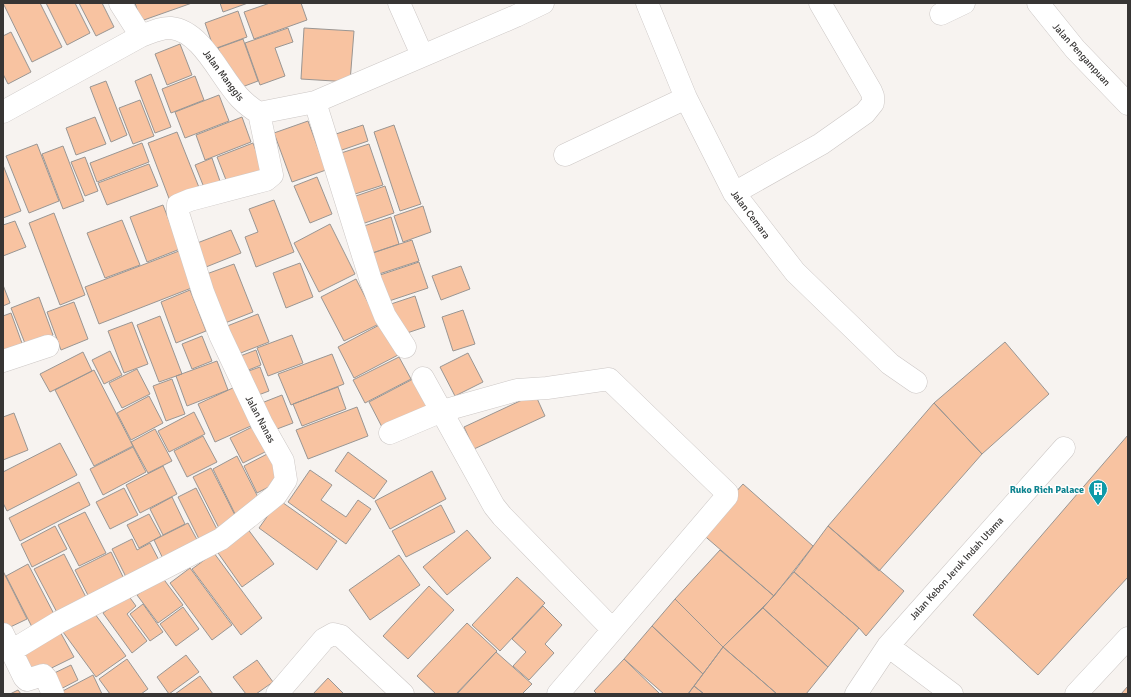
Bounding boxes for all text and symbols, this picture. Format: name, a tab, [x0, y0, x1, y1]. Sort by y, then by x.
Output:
street label: Jalan Pengampuan	[1050, 21, 1113, 89]
street label: Jalan Manggis	[200, 48, 247, 104]
street label: Jalan Cemara	[728, 188, 772, 241]
street label: Jalan Nanas	[243, 394, 278, 446]
building icon: Ruko Rich Palace	[1087, 478, 1109, 506]
place label: Ruko Rich Palace	[1010, 484, 1084, 496]
street label: Jalan Kebon Jeruk Indah Utama	[907, 515, 1006, 623]

